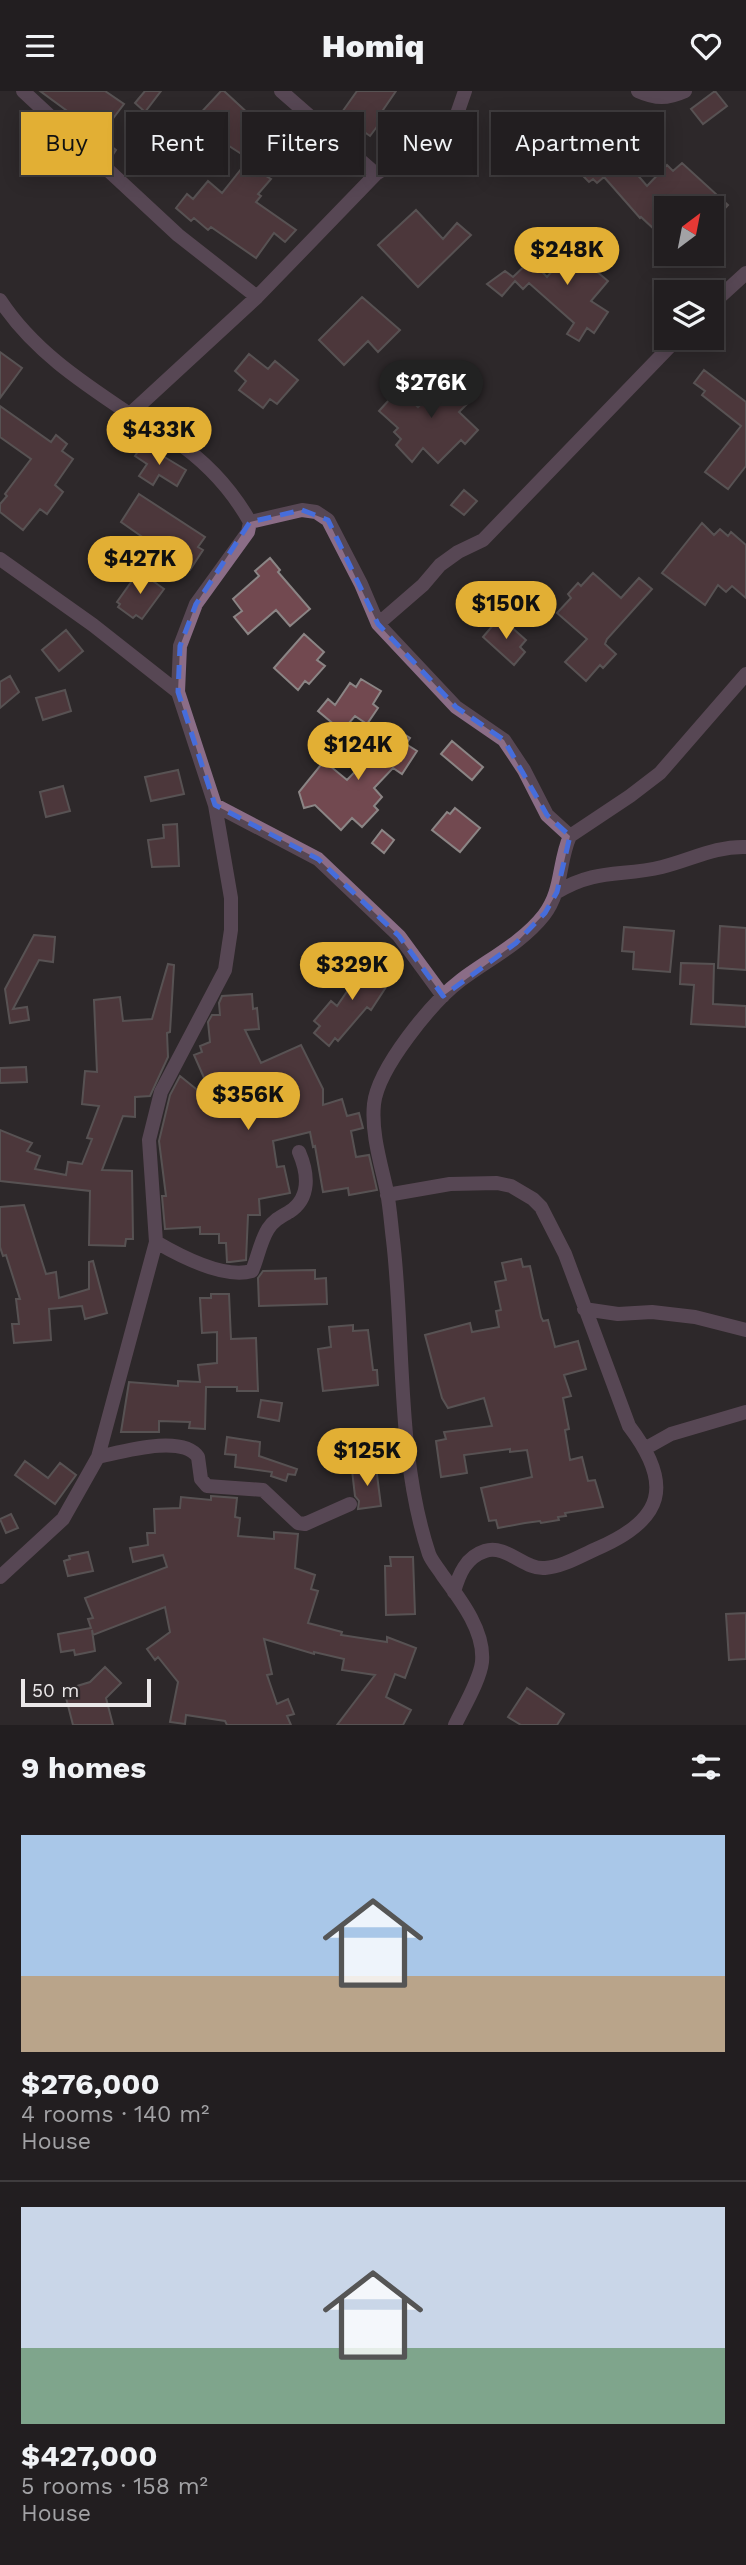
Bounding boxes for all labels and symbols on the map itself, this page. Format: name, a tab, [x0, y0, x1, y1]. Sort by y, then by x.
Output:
north arrow	[654, 196, 724, 266]
pin: $248K	[518, 227, 616, 287]
pin: $276K	[382, 361, 480, 420]
pin: $433K	[110, 407, 208, 467]
pin: $427K	[91, 537, 189, 596]
pin: $150K	[457, 581, 555, 641]
pin: $124K	[309, 723, 407, 782]
pin: $329K	[303, 943, 401, 1002]
pin: $356K	[199, 1073, 297, 1132]
pin: $125K	[318, 1429, 416, 1488]
scale bar	[21, 1676, 150, 1708]

